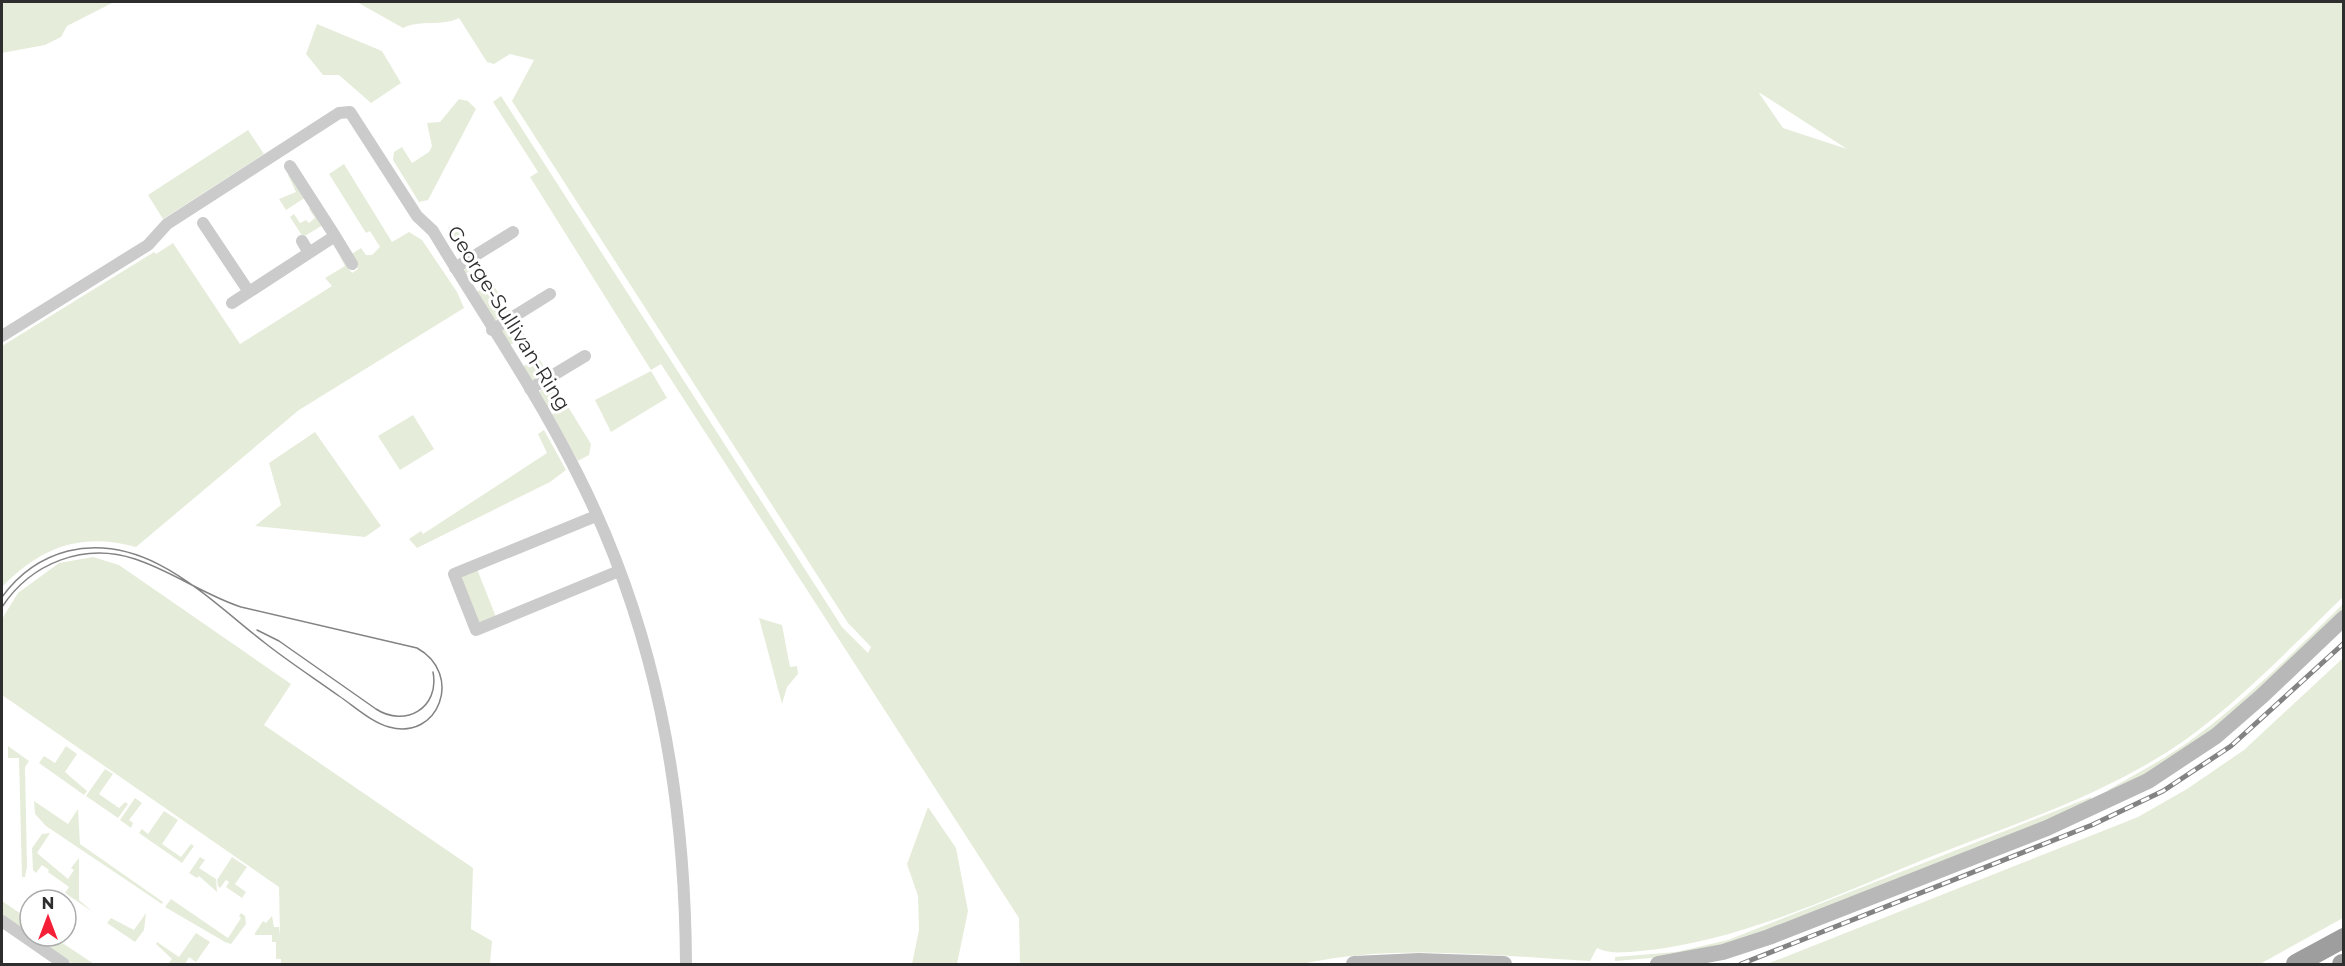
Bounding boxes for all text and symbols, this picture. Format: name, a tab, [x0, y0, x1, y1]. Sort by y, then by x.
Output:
street label: George-Sullivan-Ring	[442, 221, 576, 415]
north arrow	[18, 888, 78, 948]
text: N	[42, 894, 54, 913]

